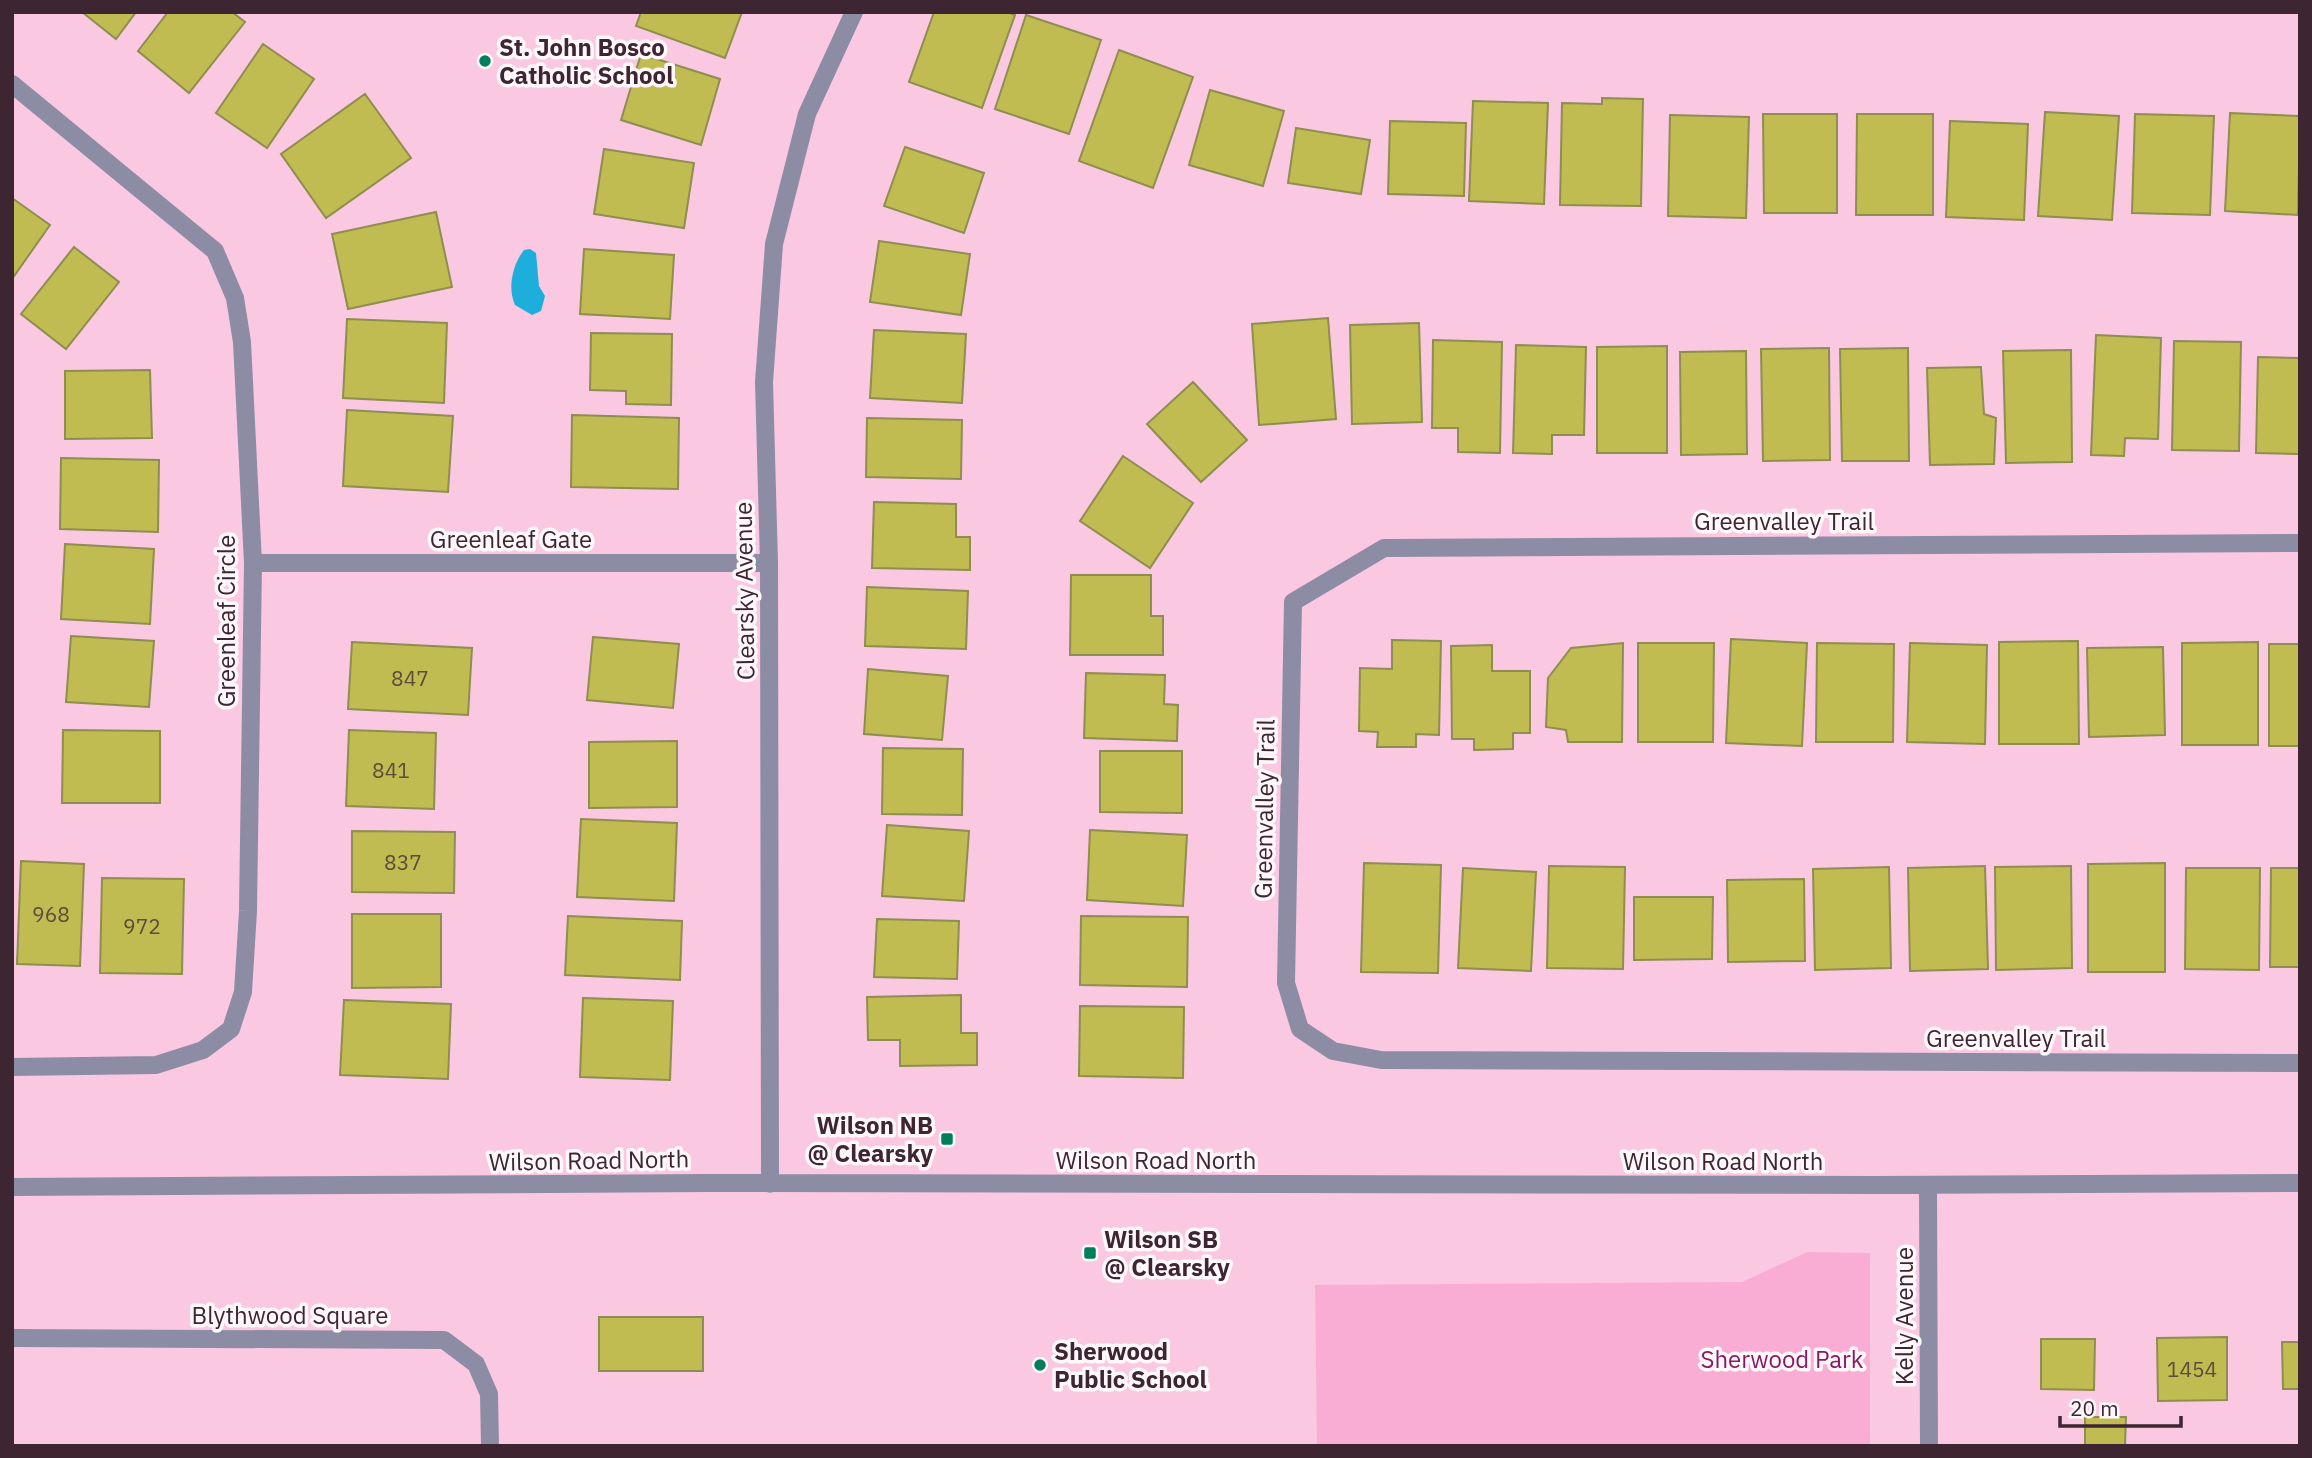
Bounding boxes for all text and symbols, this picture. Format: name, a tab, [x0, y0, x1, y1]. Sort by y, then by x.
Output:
place label: St. John Bosco Catholic School	[499, 31, 673, 91]
marker: St. John Bosco Catholic School	[477, 53, 493, 69]
street label: Clearsky Avenue	[726, 502, 762, 680]
street label: Greenvalley Trail	[1694, 505, 1874, 537]
street label: Greenleaf Gate	[430, 523, 592, 555]
street label: Greenleaf Circle	[210, 535, 242, 707]
house number: 847	[391, 664, 429, 692]
street label: Greenvalley Trail	[1246, 719, 1282, 899]
house number: 841	[372, 756, 410, 784]
house number: 837	[384, 848, 422, 876]
house number: 968	[32, 900, 70, 928]
house number: 972	[123, 912, 161, 940]
street label: Greenvalley Trail	[1926, 1022, 2106, 1054]
place label: Wilson NB @ Clearsky	[807, 1109, 933, 1169]
marker: Wilson NB @ Clearsky	[939, 1131, 955, 1147]
street label: Wilson Road North	[488, 1142, 690, 1178]
street label: Wilson Road North	[1056, 1144, 1256, 1176]
street label: Wilson Road North	[1623, 1145, 1823, 1177]
place label: Wilson SB @ Clearsky	[1104, 1223, 1230, 1283]
marker: Wilson SB @ Clearsky	[1082, 1245, 1098, 1261]
street label: Kelly Avenue	[1888, 1247, 1920, 1385]
street label: Blythwood Square	[192, 1299, 388, 1331]
place label: Sherwood Public School	[1054, 1335, 1207, 1395]
park label: Sherwood Park	[1700, 1343, 1864, 1375]
house number: 1454	[2167, 1355, 2217, 1383]
marker: Sherwood Public School	[1032, 1357, 1048, 1373]
scale bar	[2060, 1384, 2181, 1428]
text: 20 m	[2070, 1394, 2119, 1422]

